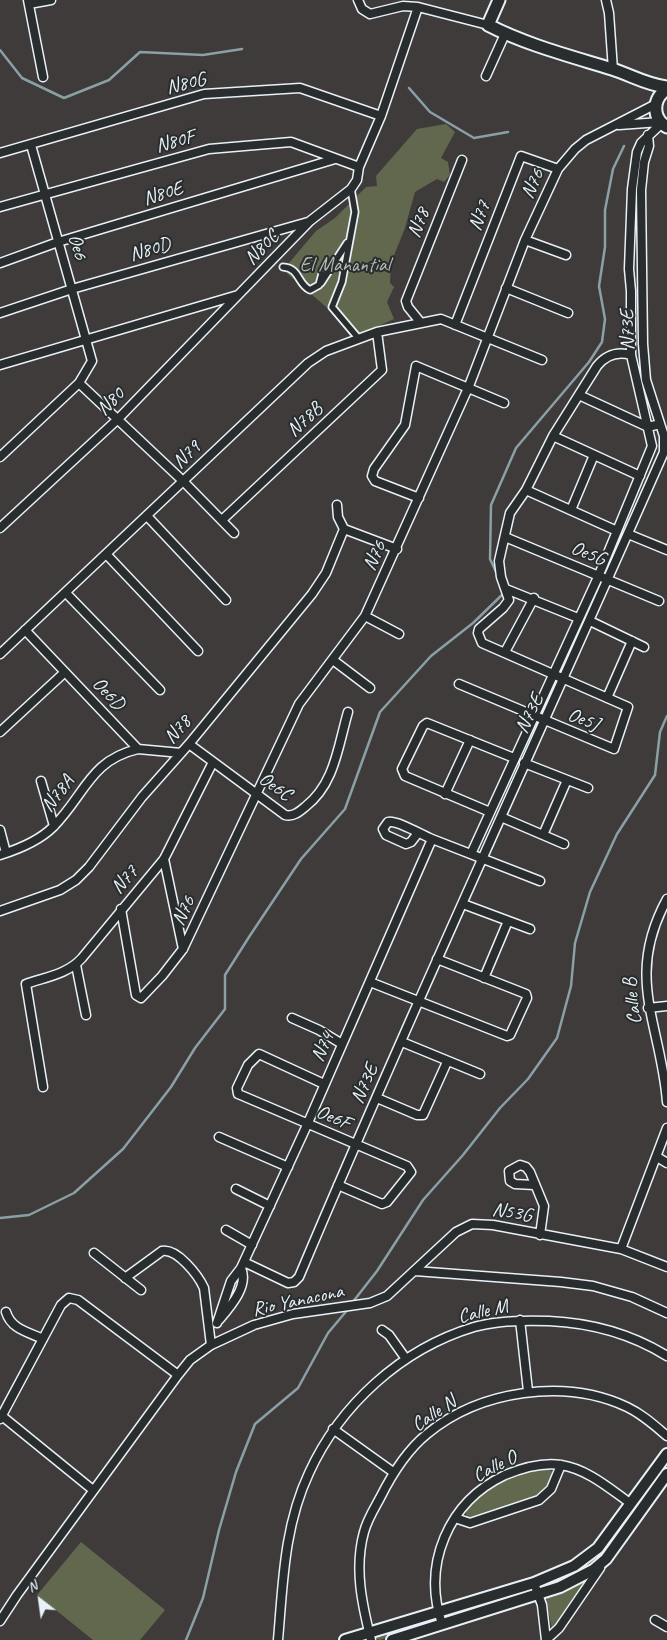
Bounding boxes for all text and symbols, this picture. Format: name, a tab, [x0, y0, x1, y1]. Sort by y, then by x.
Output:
street label: N80G	[164, 68, 208, 100]
street label: N80F	[153, 125, 197, 159]
street label: N76	[516, 165, 550, 203]
street label: N80E	[140, 177, 186, 211]
street label: N77	[463, 198, 497, 234]
street label: N78	[402, 205, 436, 241]
street label: N80C	[240, 225, 284, 271]
street label: Oe6	[62, 231, 92, 263]
street label: N80D	[127, 233, 173, 267]
park label: El Manantial	[300, 254, 390, 278]
street label: N73E	[616, 310, 640, 350]
street label: N80	[92, 383, 130, 421]
street label: N78B	[282, 397, 328, 443]
street label: N79	[168, 436, 206, 474]
street label: Oe5G	[567, 536, 609, 572]
street label: N76	[358, 537, 392, 575]
street label: Oe6D	[87, 672, 129, 716]
street label: N73E	[510, 691, 550, 737]
street label: Oe5J	[564, 703, 602, 737]
street label: N78	[159, 711, 197, 749]
street label: Oe6C	[254, 767, 296, 807]
street label: N78A	[36, 771, 80, 817]
street label: N77	[106, 861, 144, 899]
street label: N76	[167, 892, 201, 930]
street label: Calle B	[618, 976, 648, 1026]
street label: N74	[306, 1028, 340, 1066]
street label: N73E	[346, 1061, 384, 1107]
street label: Oe6F	[312, 1100, 354, 1136]
street label: N53G	[490, 1198, 534, 1228]
street label: Rio Yanacona	[250, 1280, 346, 1322]
street label: Calle M	[456, 1295, 510, 1329]
street label: Calle N	[407, 1391, 461, 1437]
street label: Calle O	[469, 1446, 521, 1488]
north arrow	[15, 1575, 65, 1625]
text: N	[24, 1577, 40, 1596]

